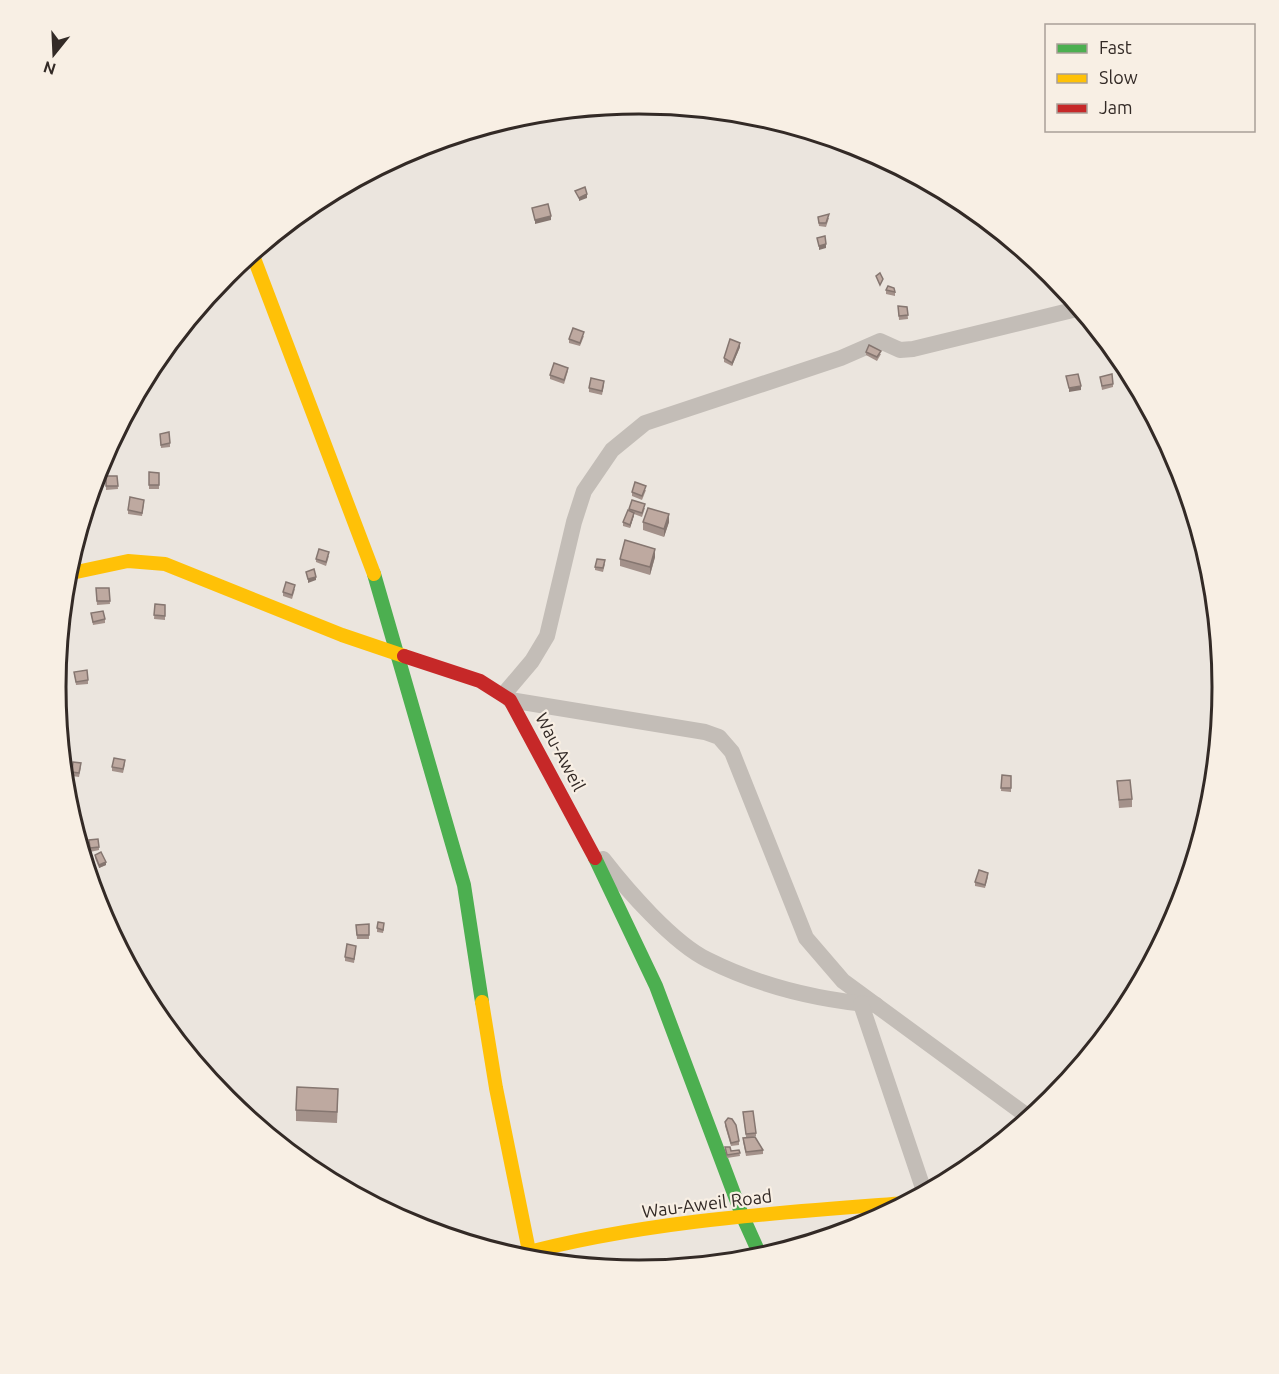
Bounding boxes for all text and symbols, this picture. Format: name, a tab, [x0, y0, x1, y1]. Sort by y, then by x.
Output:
north arrow	[24, 24, 84, 84]
legend	[1045, 24, 1255, 132]
text: Fast	[1099, 37, 1132, 57]
text: N	[41, 58, 58, 79]
text: Slow	[1099, 67, 1138, 87]
text: Jam	[1099, 97, 1133, 117]
street label: Wau-Aweil	[532, 709, 590, 794]
street label: Wau-Aweil Road	[641, 1185, 773, 1221]

